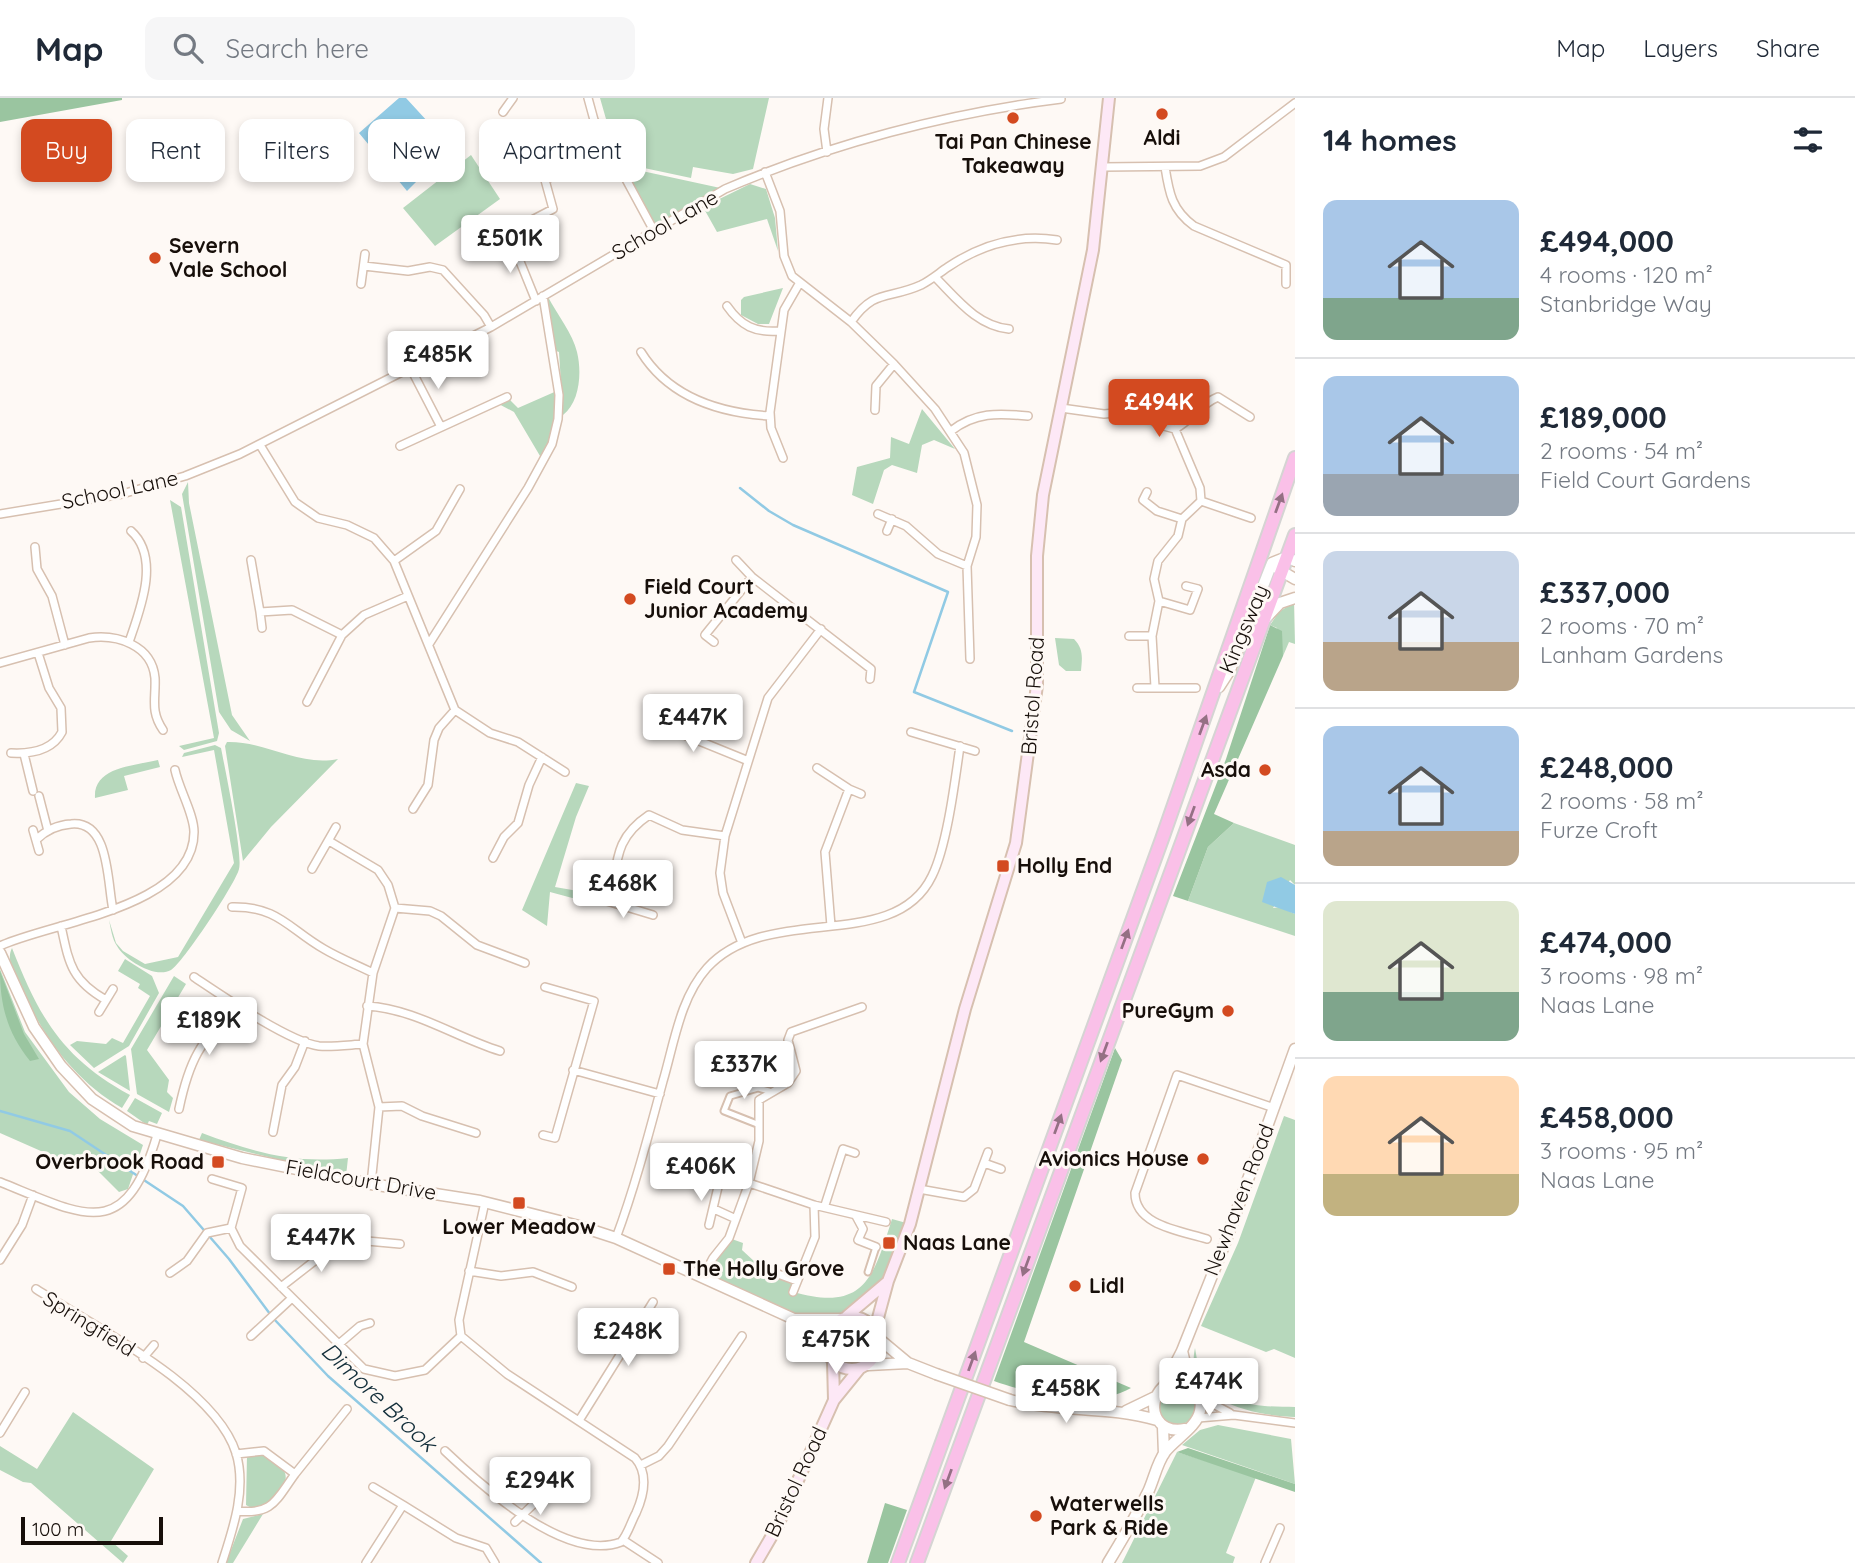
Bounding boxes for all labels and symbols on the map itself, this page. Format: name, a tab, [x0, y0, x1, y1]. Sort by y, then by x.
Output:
marker: Aldi	[1154, 106, 1170, 122]
marker: Tai Pan Chinese Takeaway	[1005, 110, 1021, 126]
place label: Aldi	[1143, 124, 1181, 150]
place label: Tai Pan Chinese Takeaway	[934, 128, 1092, 178]
street label: School Lane	[607, 183, 722, 265]
pin: £501K	[461, 216, 559, 275]
place label: Severn Vale School	[169, 232, 288, 282]
marker: Severn Vale School	[147, 250, 163, 266]
pin: £485K	[389, 331, 487, 391]
pin: £494K	[1110, 380, 1208, 439]
street label: School Lane	[59, 464, 180, 514]
one-way arrow	[1274, 492, 1285, 513]
place label: Field Court Junior Academy	[644, 573, 808, 623]
street label: Kingsway	[1213, 580, 1273, 677]
marker: Field Court Junior Academy	[622, 591, 638, 607]
street label: Bristol Road	[1015, 636, 1049, 756]
pin: £447K	[644, 694, 742, 754]
one-way arrow	[1198, 714, 1209, 735]
place label: Asda	[1201, 756, 1251, 782]
marker: Asda	[1257, 762, 1273, 778]
one-way arrow	[1185, 805, 1196, 826]
place label: Holly End	[1017, 852, 1112, 878]
marker: Holly End	[995, 858, 1011, 874]
pin: £468K	[574, 860, 672, 920]
one-way arrow	[1120, 928, 1131, 949]
place label: PureGym	[1122, 997, 1214, 1023]
pin: £189K	[160, 998, 258, 1057]
marker: PureGym	[1220, 1003, 1236, 1019]
pin: £337K	[695, 1042, 793, 1101]
one-way arrow	[1098, 1042, 1109, 1063]
one-way arrow	[1053, 1114, 1064, 1135]
street label: Newhaven Road	[1197, 1120, 1279, 1279]
pin: £406K	[652, 1144, 750, 1203]
place label: Avionics House	[1039, 1145, 1189, 1171]
place label: Overbrook Road	[35, 1148, 204, 1174]
marker: Avionics House	[1195, 1151, 1211, 1167]
street label: Fieldcourt Drive	[284, 1153, 439, 1205]
marker: Overbrook Road	[210, 1154, 226, 1170]
marker: Lower Meadow	[511, 1195, 527, 1211]
place label: Lower Meadow	[442, 1213, 596, 1239]
pin: £447K	[272, 1214, 370, 1274]
place label: Naas Lane	[903, 1229, 1011, 1255]
marker: Naas Lane	[881, 1235, 897, 1251]
place label: The Holly Grove	[683, 1255, 845, 1281]
one-way arrow	[1020, 1255, 1031, 1276]
marker: The Holly Grove	[661, 1261, 677, 1277]
place label: Lidl	[1089, 1272, 1125, 1298]
marker: Lidl	[1067, 1278, 1083, 1294]
street label: Springfield	[39, 1285, 140, 1362]
pin: £248K	[579, 1308, 677, 1368]
pin: £475K	[787, 1316, 885, 1376]
water label: Dimore Brook	[316, 1336, 444, 1459]
one-way arrow	[966, 1350, 977, 1371]
pin: £474K	[1160, 1358, 1258, 1418]
pin: £458K	[1017, 1366, 1115, 1425]
street label: Bristol Road	[758, 1422, 832, 1541]
pin: £294K	[491, 1458, 589, 1517]
one-way arrow	[942, 1469, 953, 1490]
place label: Waterwells Park & Ride	[1050, 1490, 1168, 1540]
marker: Waterwells Park & Ride	[1028, 1508, 1044, 1524]
scale bar	[21, 1514, 163, 1546]

